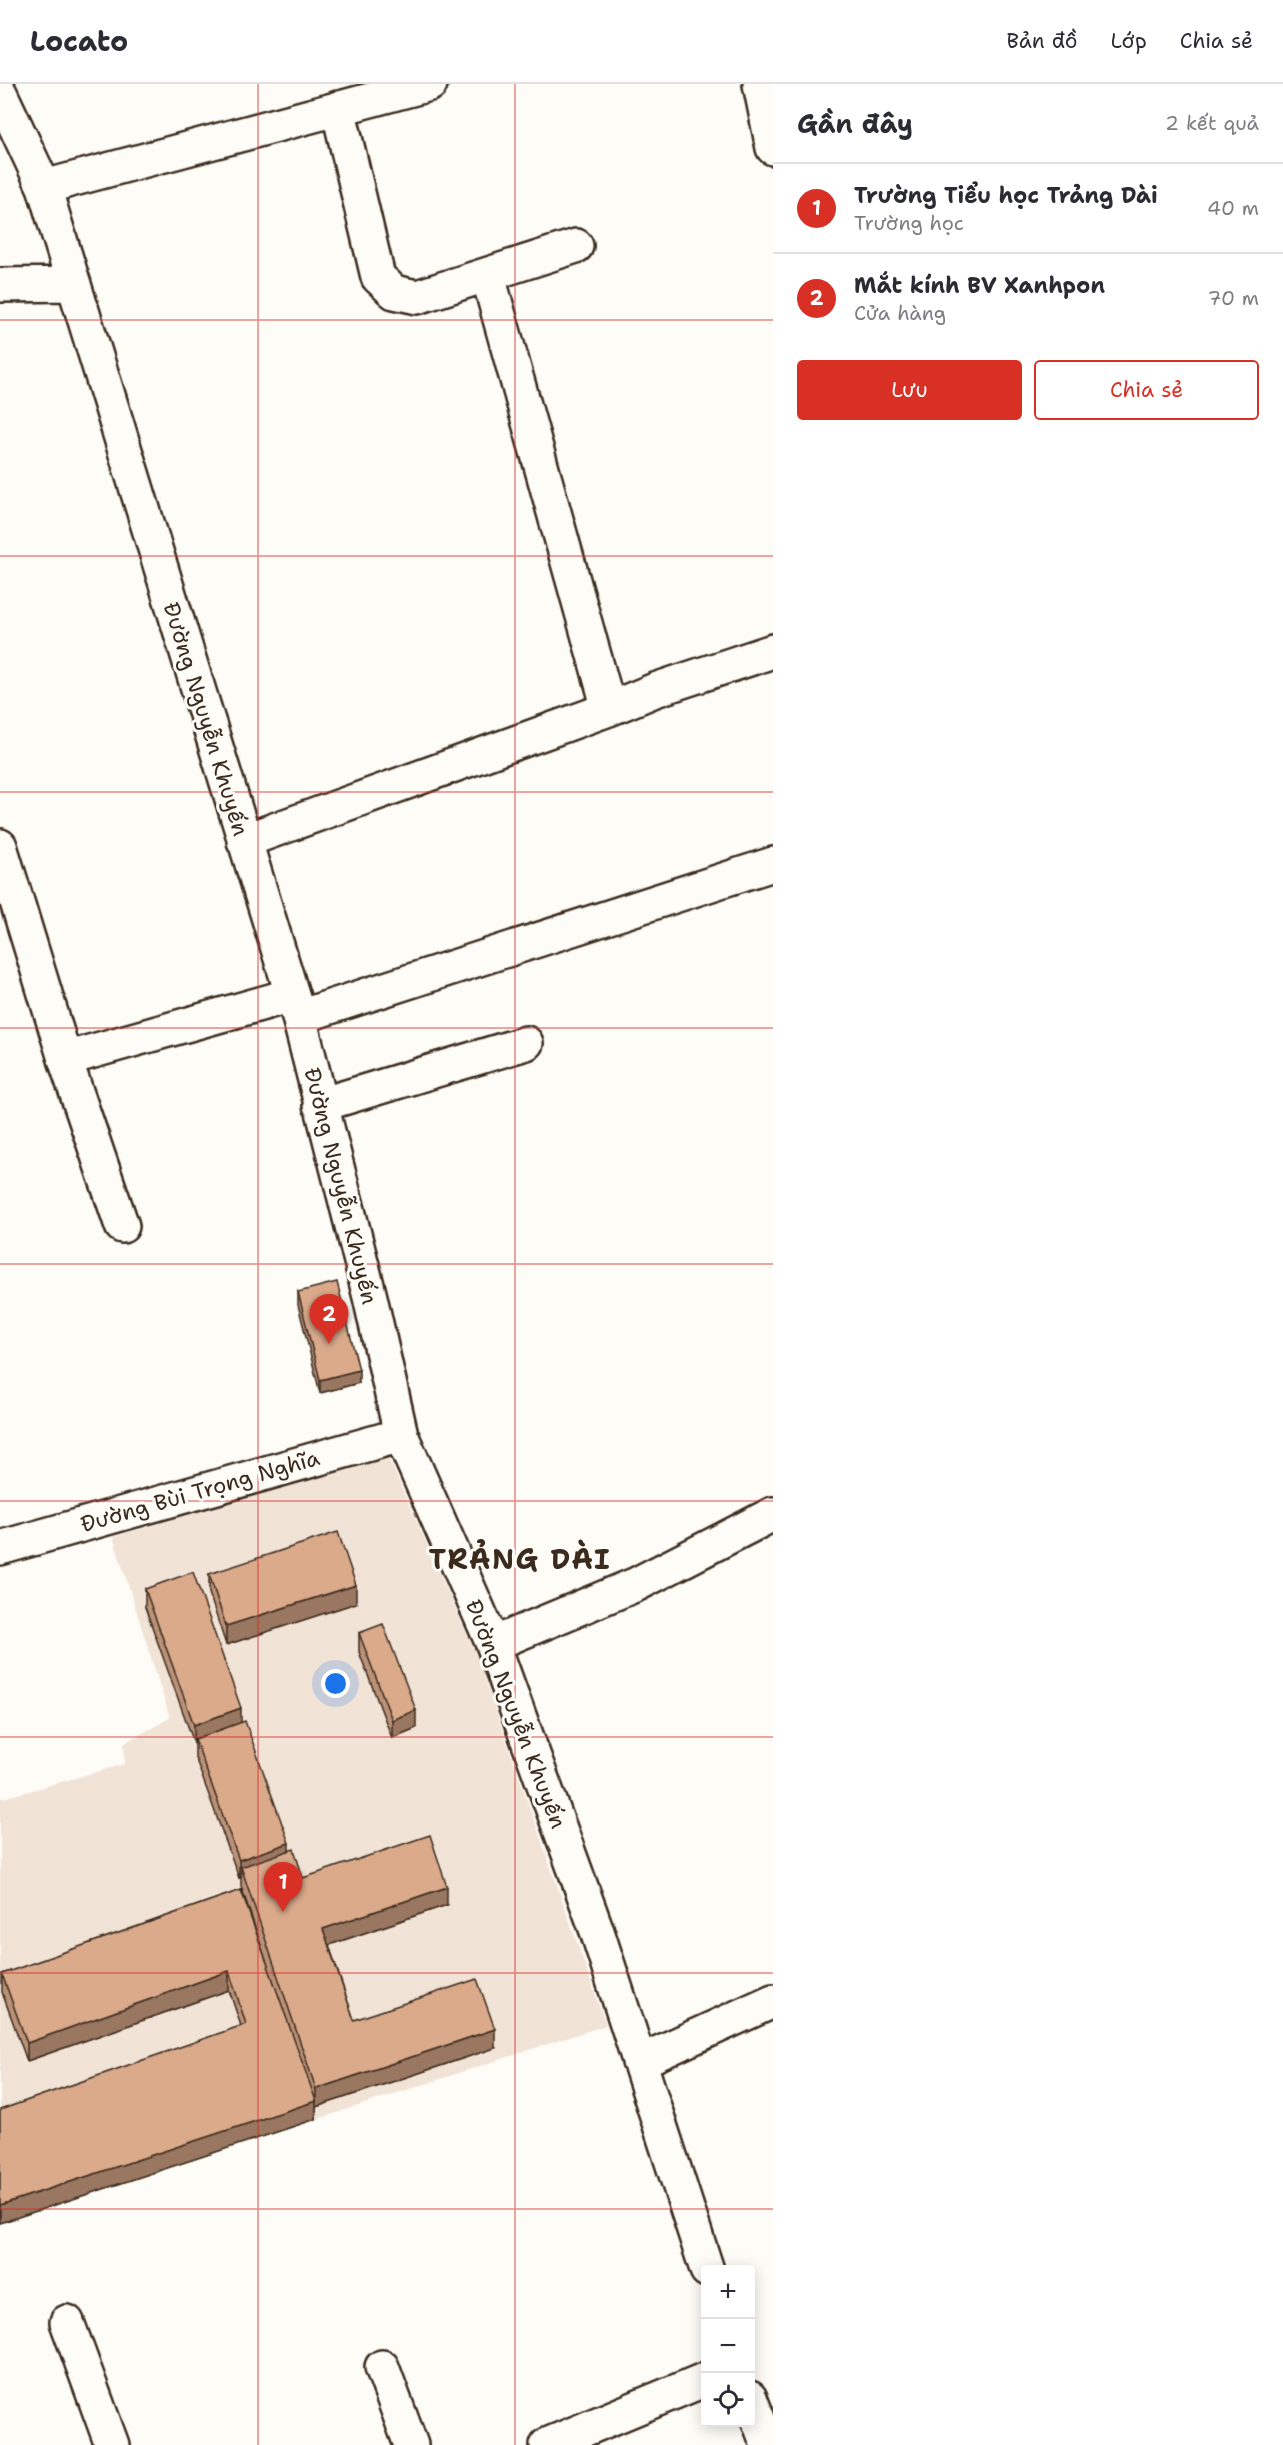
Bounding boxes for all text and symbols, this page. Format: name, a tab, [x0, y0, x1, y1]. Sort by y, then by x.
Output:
text: Locato	[30, 22, 128, 60]
text: Bản đồ	[1007, 27, 1078, 55]
text: Lớp	[1111, 27, 1147, 55]
text: Chia sẻ	[1180, 27, 1253, 55]
text: Gần đây	[797, 106, 913, 141]
text: 2 kết quả	[1165, 110, 1259, 136]
text: Trường Tiểu học Trảng Dài	[854, 181, 1158, 210]
text: 1	[812, 195, 821, 221]
text: 40 m	[1207, 195, 1259, 221]
text: Trường học	[854, 210, 964, 236]
text: Mắt kính BV Xanhpon	[854, 271, 1105, 300]
text: 2	[810, 285, 824, 311]
text: 70 m	[1207, 285, 1259, 311]
text: Cửa hàng	[854, 300, 946, 326]
button: Lưu	[797, 360, 1022, 420]
button: Chia sẻ	[1034, 360, 1259, 420]
street label: Đường Nguyễn Khuyến	[157, 599, 255, 839]
street label: Đường Nguyễn Khuyến	[298, 1065, 384, 1307]
pin: 2	[310, 1294, 348, 1344]
street label: Đường Bùi Trọng Nghĩa	[77, 1443, 323, 1539]
district label: TRẢNG DÀI	[429, 1539, 611, 1578]
street label: Đường Nguyễn Khuyến	[459, 1595, 573, 1833]
your location	[321, 1669, 350, 1698]
pin: 1	[264, 1862, 302, 1912]
map controls	[701, 2265, 755, 2427]
button: +	[701, 2265, 755, 2319]
button: −	[701, 2319, 755, 2373]
button: locate	[701, 2373, 755, 2427]

